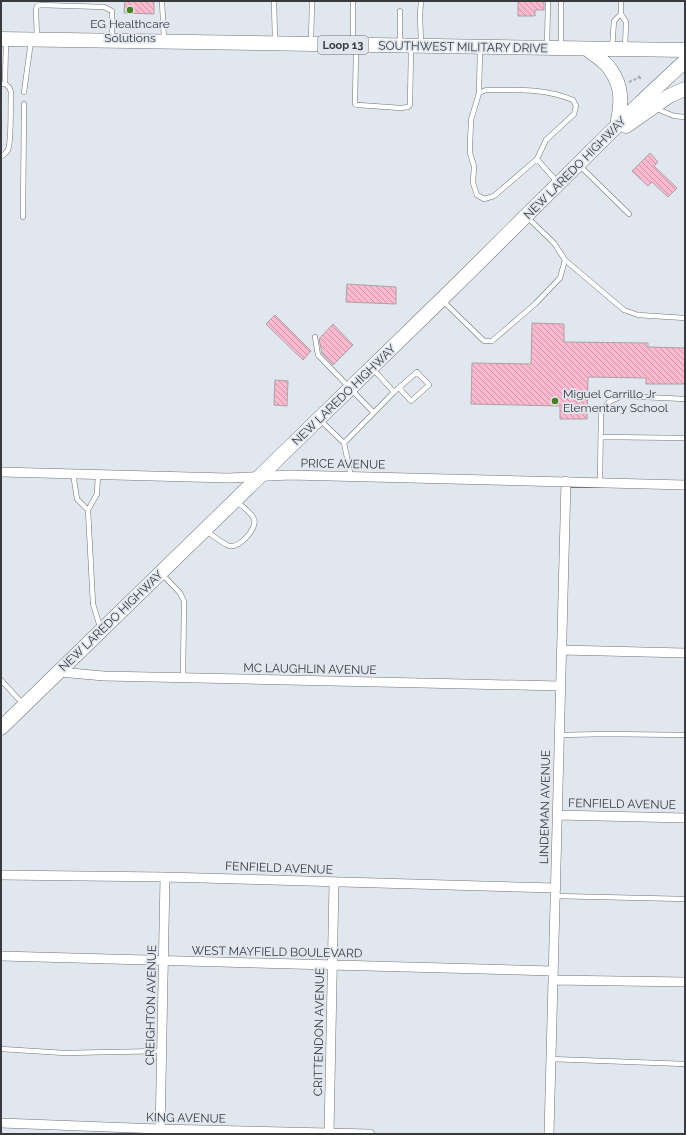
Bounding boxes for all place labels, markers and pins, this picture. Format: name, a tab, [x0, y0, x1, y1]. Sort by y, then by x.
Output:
marker: EG Healthcare Solutions	[125, 5, 135, 15]
place label: EG Healthcare Solutions	[90, 17, 170, 45]
place label: Miguel Carrillo Jr Elementary School	[563, 387, 669, 415]
marker: Miguel Carrillo Jr Elementary School	[550, 396, 560, 406]

